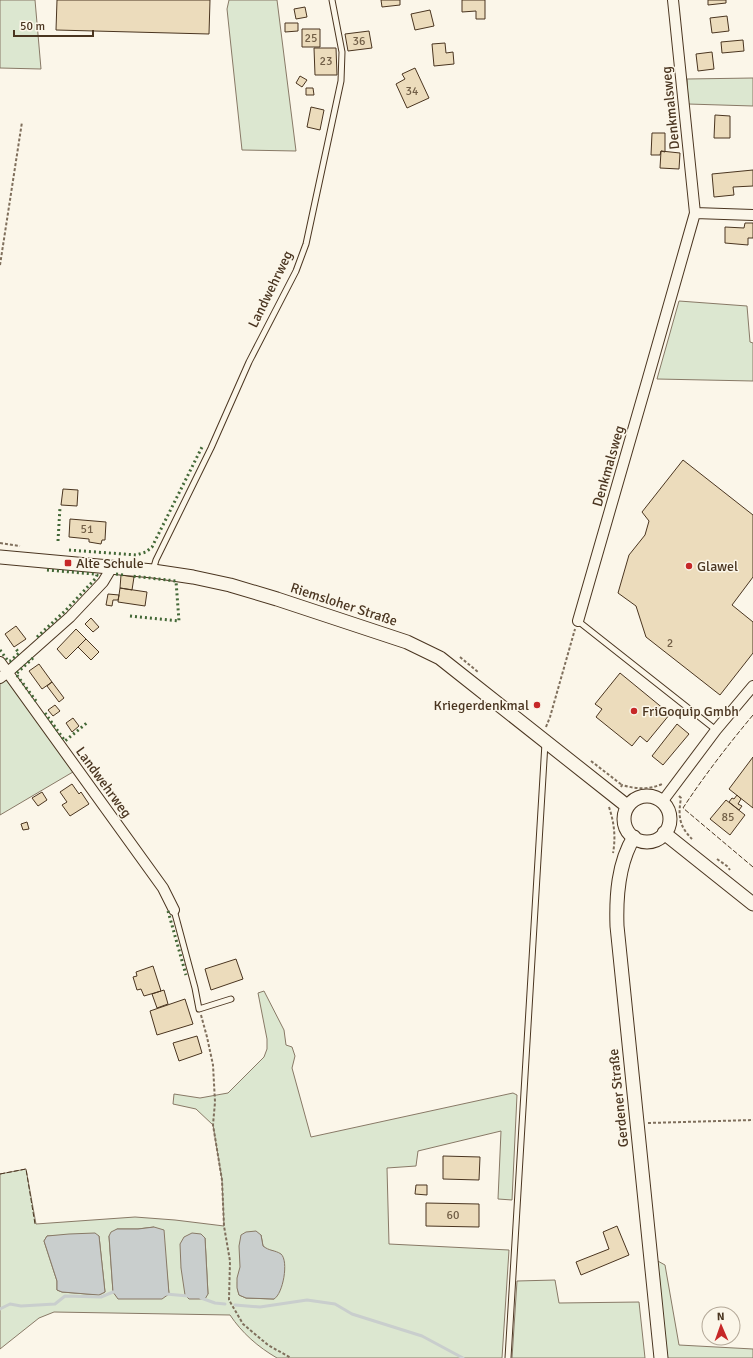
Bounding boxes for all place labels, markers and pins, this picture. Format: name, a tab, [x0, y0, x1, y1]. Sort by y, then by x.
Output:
place label: Alte Schule	[76, 555, 144, 572]
marker: Alte Schule	[63, 558, 73, 568]
place label: Glawel	[697, 558, 738, 575]
marker: Glawel	[684, 561, 694, 571]
place label: Kriegerdenkmal	[434, 697, 529, 714]
marker: Kriegerdenkmal	[532, 700, 542, 710]
place label: FriGoquip Gmbh	[642, 703, 739, 720]
marker: FriGoquip Gmbh	[629, 706, 639, 716]

